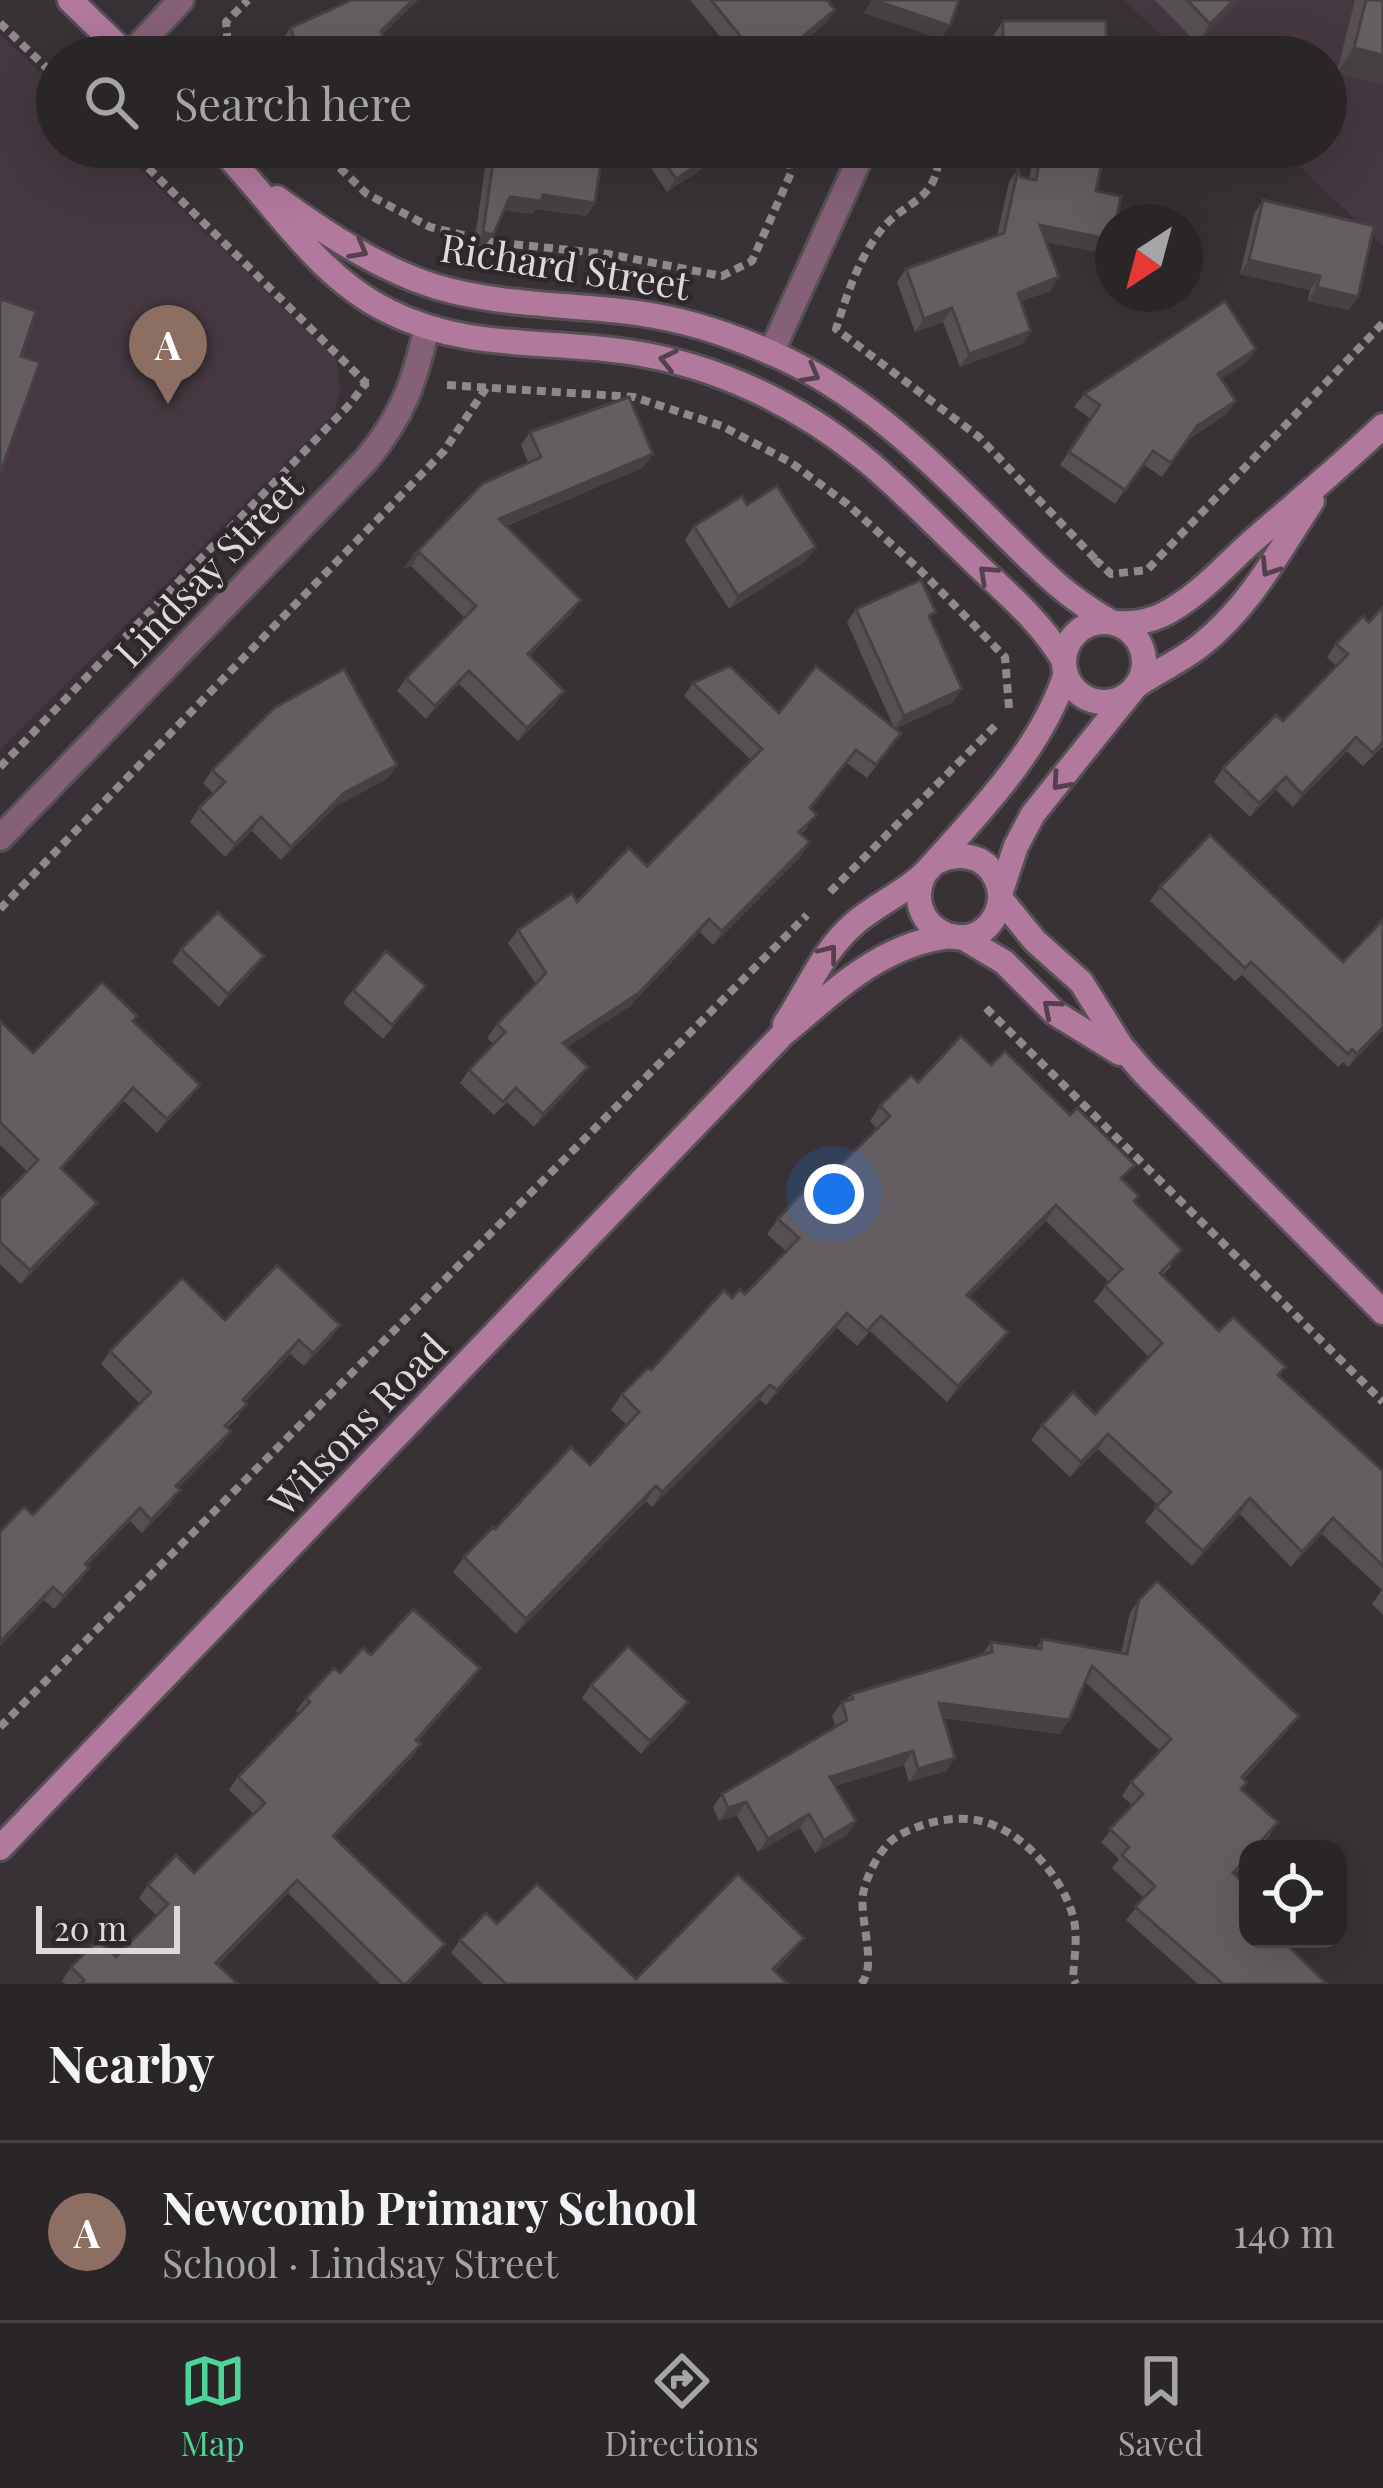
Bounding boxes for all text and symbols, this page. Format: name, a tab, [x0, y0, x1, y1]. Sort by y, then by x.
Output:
search box	[36, 36, 1347, 168]
icon: search	[78, 69, 144, 135]
text: Search here	[174, 72, 412, 132]
north arrow	[1095, 204, 1203, 312]
street label: Richard Street	[437, 220, 695, 311]
one-way arrow	[347, 236, 368, 259]
pin: A	[129, 305, 207, 404]
one-way arrow	[659, 349, 679, 374]
one-way arrow	[799, 359, 820, 382]
street label: Lindsay Street	[102, 460, 314, 677]
one-way arrow	[1262, 554, 1284, 576]
one-way arrow	[979, 567, 1000, 589]
one-way arrow	[1052, 768, 1074, 790]
one-way arrow	[815, 944, 836, 966]
one-way arrow	[1044, 1001, 1065, 1022]
your location	[804, 1164, 864, 1224]
street label: Wilsons Road	[256, 1321, 457, 1527]
map controls	[1239, 1840, 1347, 1948]
button: locate	[1239, 1840, 1347, 1948]
scale bar	[36, 1900, 180, 1953]
text: 20 m	[54, 1905, 127, 1949]
text: Nearby	[48, 2028, 214, 2096]
text: Newcomb Primary School	[162, 2176, 698, 2236]
text: A	[74, 2206, 100, 2258]
text: 140 m	[1234, 2206, 1335, 2258]
text: School · Lindsay Street	[162, 2236, 558, 2288]
tab: Map	[180, 2348, 246, 2464]
tab: Directions	[605, 2348, 759, 2464]
tab: Saved	[1118, 2348, 1204, 2464]

